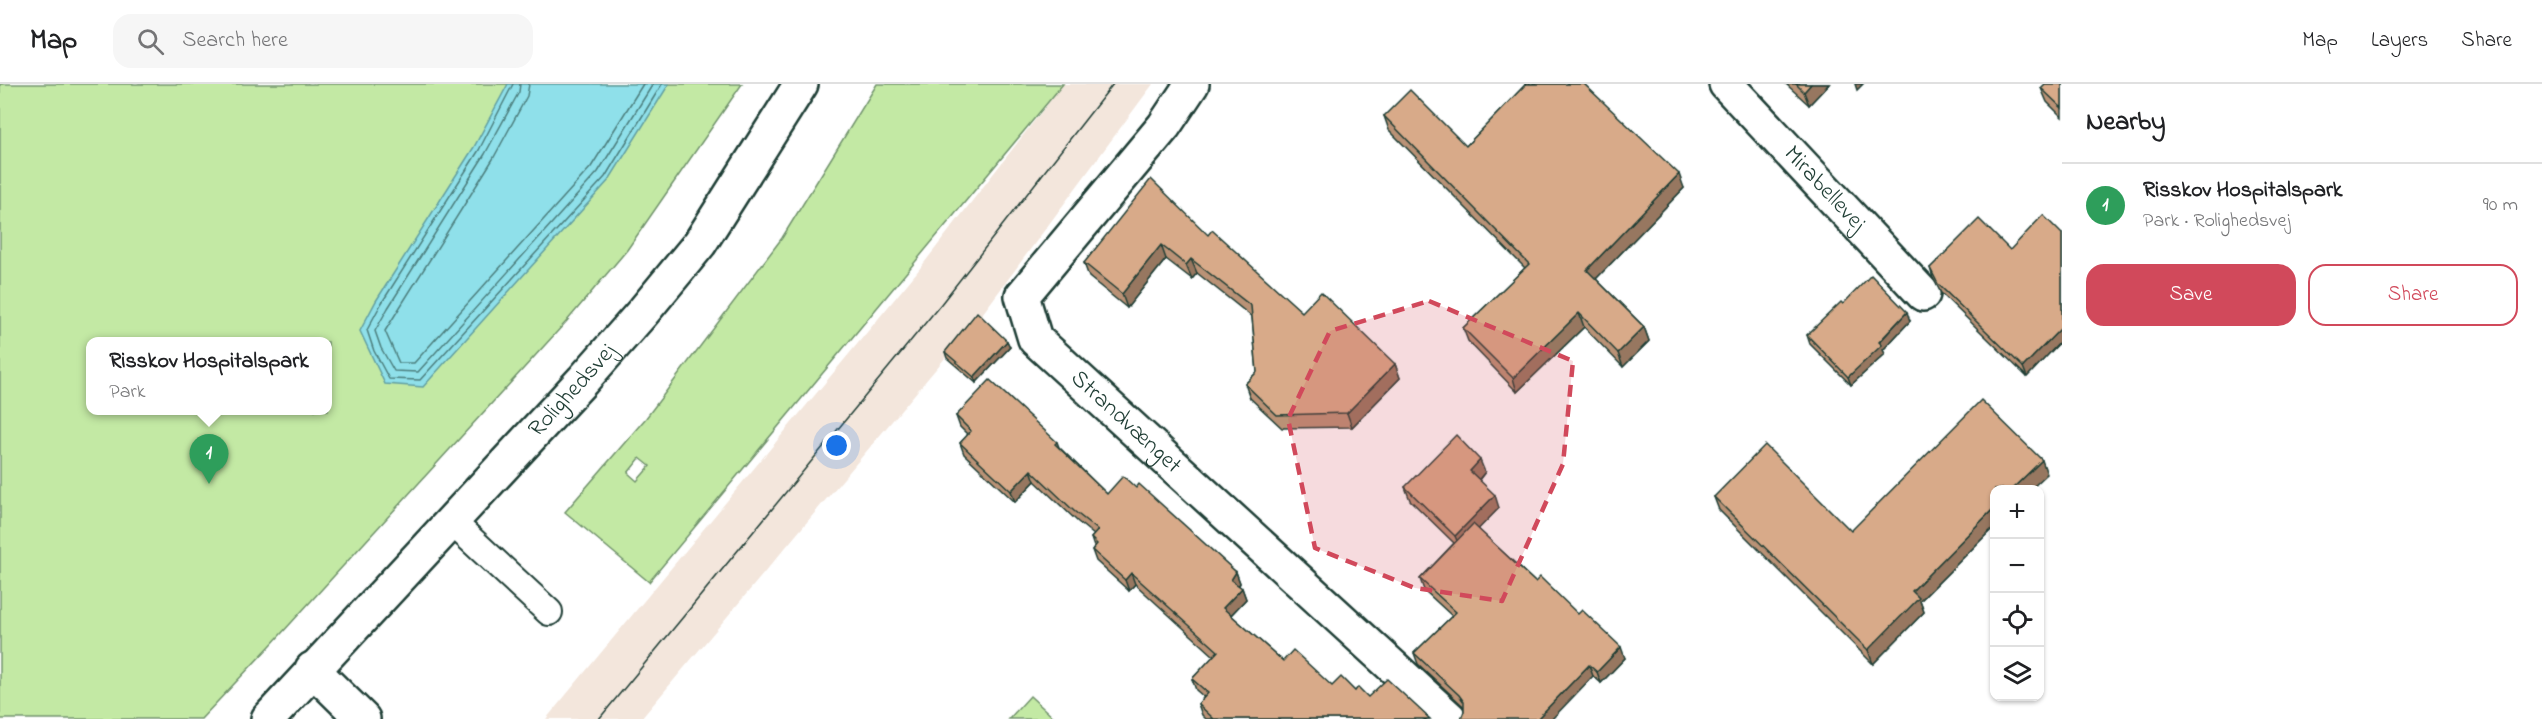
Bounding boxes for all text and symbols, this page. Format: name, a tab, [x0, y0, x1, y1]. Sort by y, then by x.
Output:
search box	[113, 14, 533, 68]
text: Map	[30, 21, 77, 62]
icon: search	[134, 25, 167, 58]
text: Search here	[182, 25, 288, 57]
text: Map	[2302, 26, 2338, 56]
text: Layers	[2371, 26, 2428, 56]
text: Share	[2461, 26, 2512, 56]
text: Nearby	[2086, 104, 2165, 142]
street label: Mirabellevej	[1775, 138, 1875, 241]
text: Risskov Hospitalspark	[2143, 175, 2342, 207]
text: 1	[2102, 191, 2109, 220]
text: 90 m	[2483, 191, 2518, 220]
text: Park · Rolighedsvej	[2143, 207, 2291, 236]
button: Save	[2086, 264, 2296, 326]
button: Share	[2308, 264, 2518, 326]
street label: Rolighedsvej	[520, 335, 626, 445]
popup	[86, 337, 332, 415]
text: Risskov Hospitalspark	[109, 346, 309, 378]
street label: Strandvænget	[1062, 362, 1189, 482]
text: Park	[109, 378, 145, 407]
your location	[822, 431, 851, 460]
pin: 1	[190, 434, 228, 484]
map controls	[1990, 485, 2044, 701]
button: +	[1990, 485, 2044, 539]
button: −	[1990, 539, 2044, 593]
button: locate	[1990, 593, 2044, 647]
button: layers	[1990, 647, 2044, 701]

